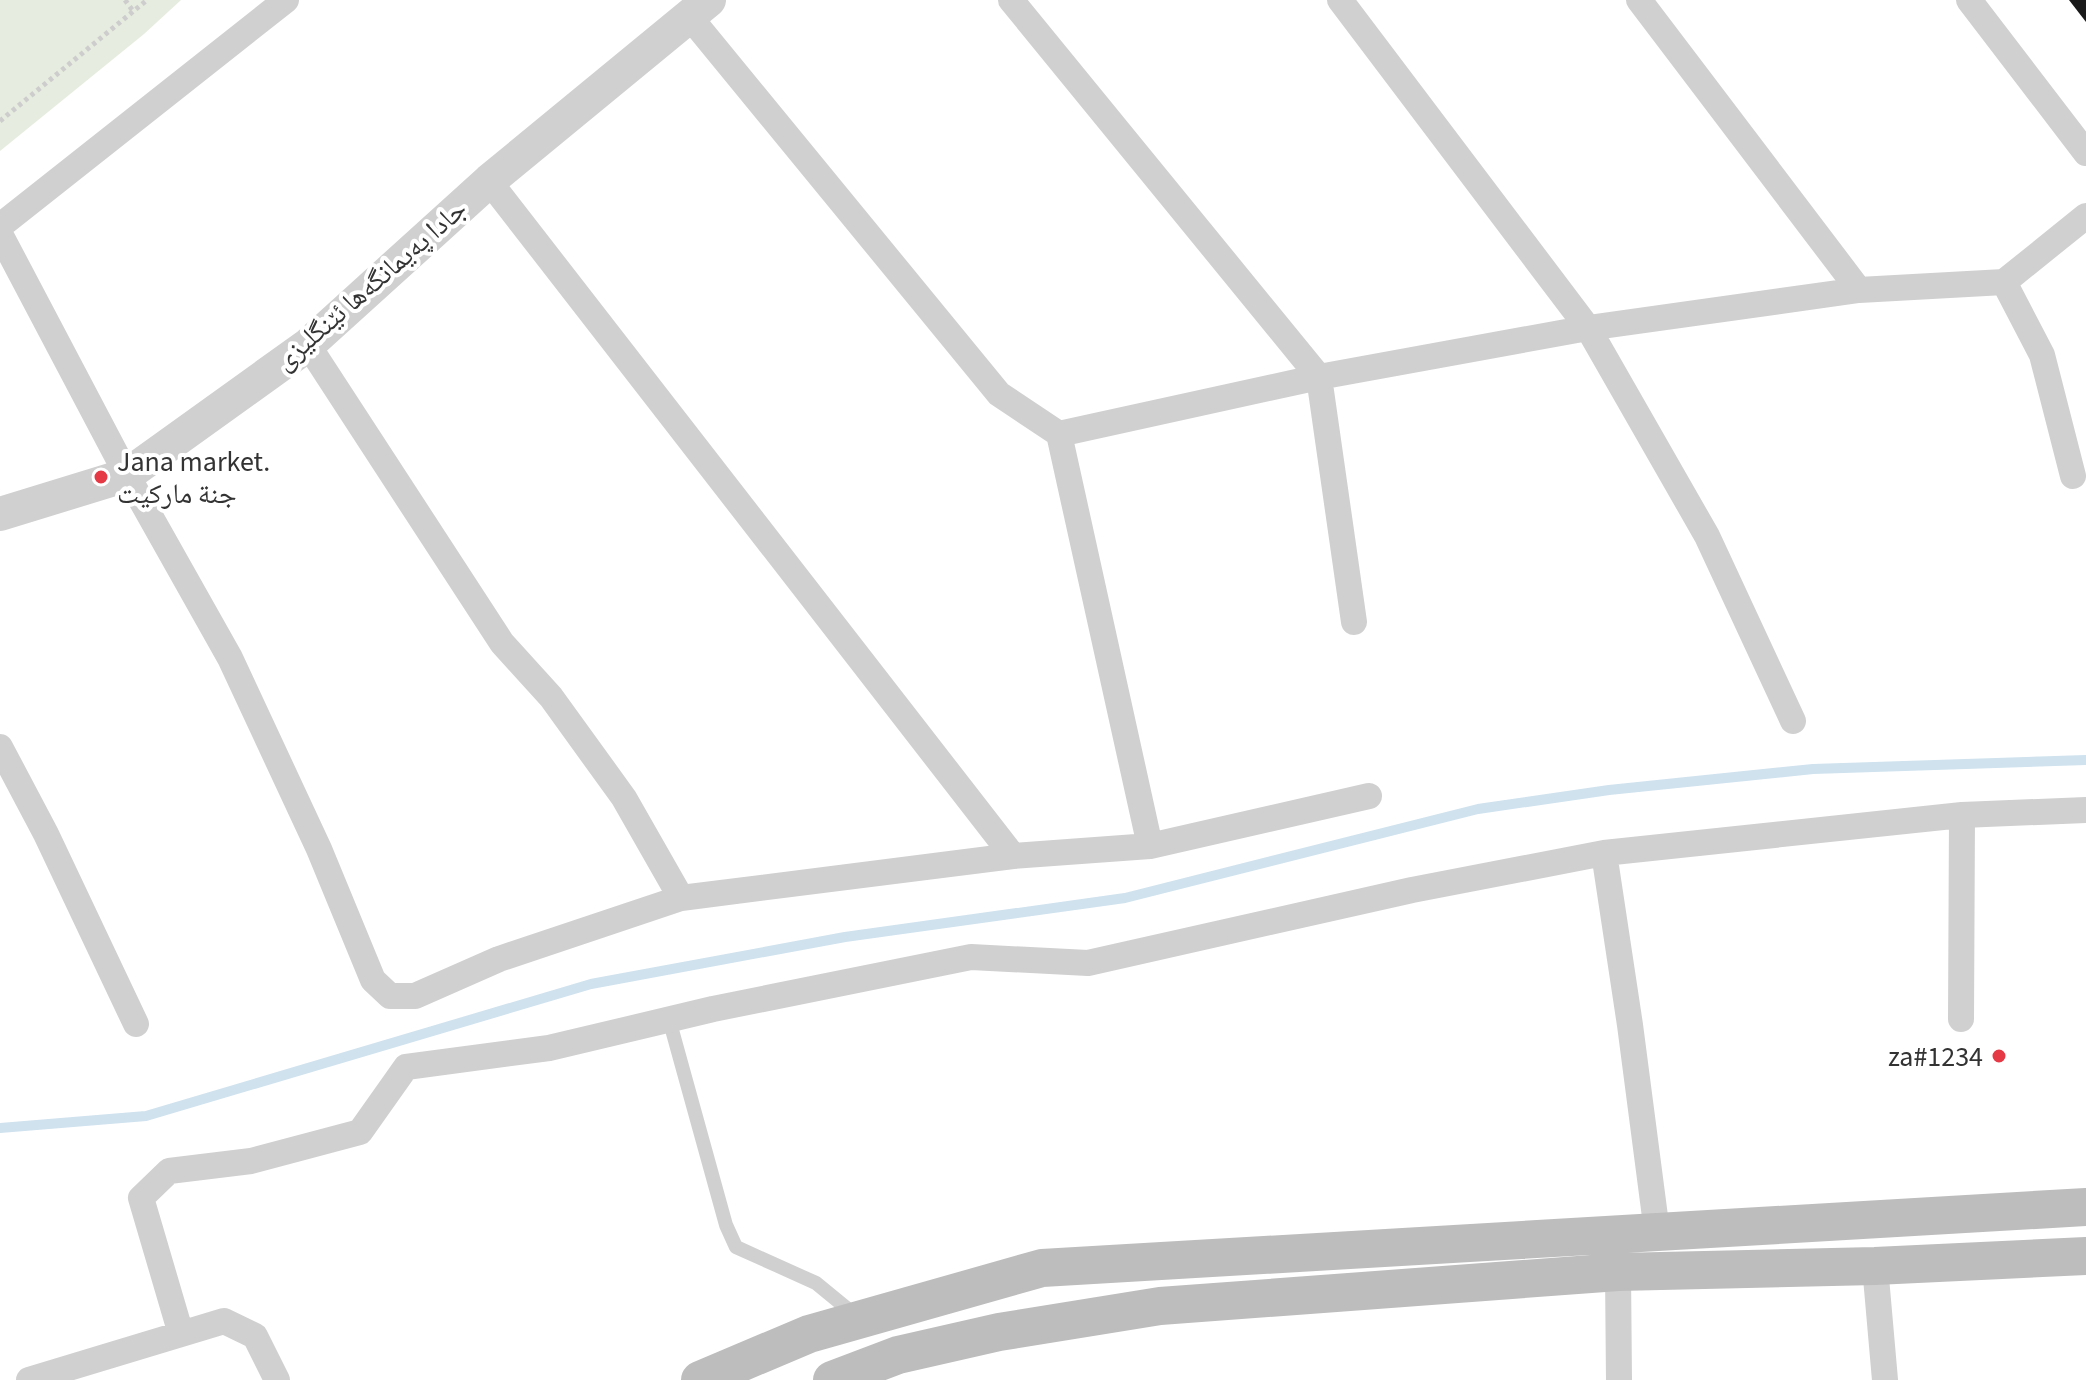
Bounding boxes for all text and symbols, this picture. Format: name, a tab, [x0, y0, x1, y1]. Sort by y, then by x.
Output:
street label: جادا په‌يمانگه‌ها ئێنگليزى	[266, 190, 476, 380]
place label: Jana market. جنة ماركيت	[117, 442, 270, 514]
marker: Jana market. جنة ماركيت	[92, 468, 110, 486]
place label: za#1234	[1888, 1037, 1983, 1077]
marker: za#1234	[1990, 1047, 2008, 1065]

